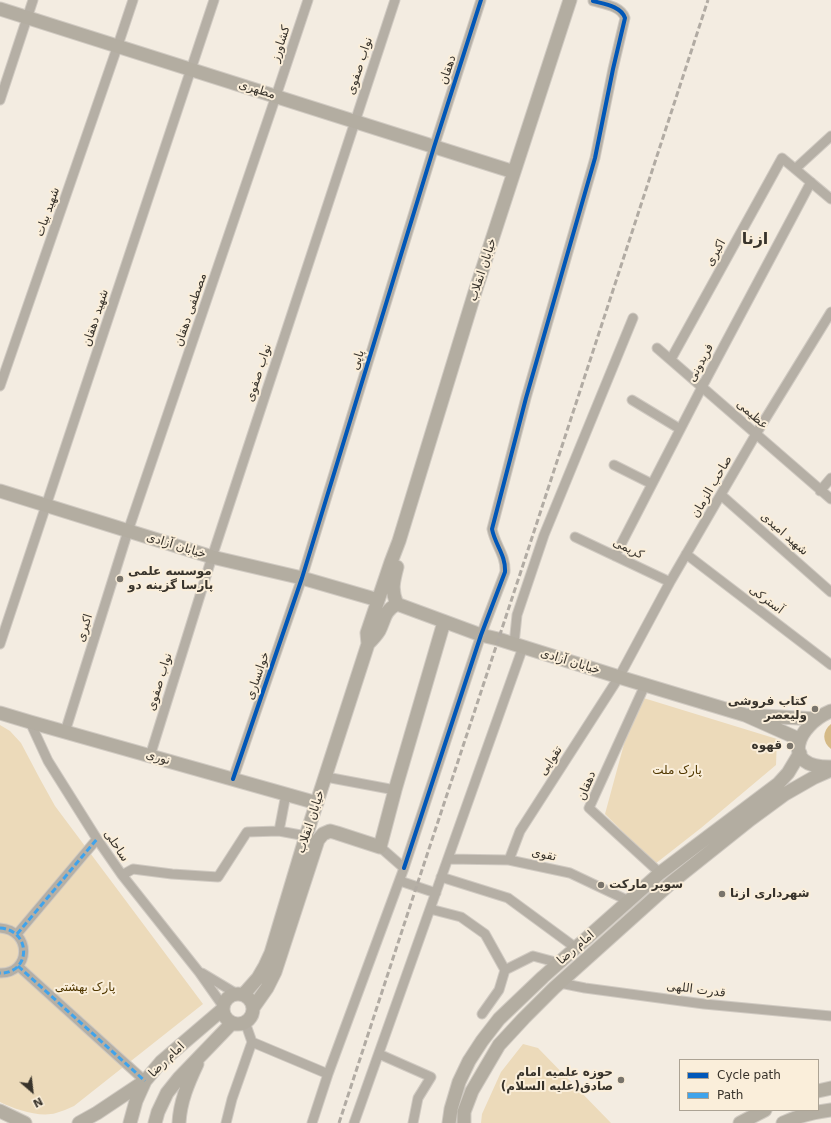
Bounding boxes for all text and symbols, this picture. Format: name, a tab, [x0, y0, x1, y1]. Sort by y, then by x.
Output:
street label: کشاورز	[268, 24, 294, 64]
street label: نواب صفوی	[344, 35, 376, 97]
street label: دهقان	[436, 53, 460, 87]
street label: مطهری	[237, 77, 277, 103]
street label: شهید بیات	[33, 185, 63, 239]
district label: ازنا	[742, 230, 768, 250]
street label: خیابان انقلاب	[466, 237, 500, 303]
street label: اکبری	[703, 237, 729, 269]
street label: مصطفی دهقان	[172, 271, 210, 349]
street label: شهید دهقان	[80, 287, 112, 349]
street label: فریدونی	[685, 341, 717, 385]
street label: نواب صفوی	[243, 342, 275, 404]
street label: پاپی	[348, 348, 368, 372]
street label: عظیمی	[733, 397, 771, 433]
street label: صاحب الزمان	[688, 453, 736, 521]
street label: شهید امیدی	[757, 509, 811, 559]
street label: خیابان آزادی	[144, 530, 208, 562]
street label: کریمی	[610, 535, 646, 563]
place label: موسسه علمی پارسا گزینه دو	[128, 565, 213, 593]
marker: موسسه علمی پارسا گزینه دو	[115, 574, 125, 584]
street label: آسترکی	[746, 582, 786, 618]
street label: اکبری	[74, 612, 96, 644]
street label: خیابان آزادی	[538, 646, 602, 678]
street label: خوانساری	[243, 650, 273, 702]
street label: نواب صفوی	[144, 651, 176, 713]
place label: کتاب فروشی ولیعصر	[728, 695, 807, 723]
marker: کتاب فروشی ولیعصر	[810, 704, 820, 714]
place label: قهوه	[752, 739, 782, 753]
marker: قهوه	[785, 741, 795, 751]
street label: تقوایی	[536, 744, 566, 778]
street label: نوری	[144, 748, 172, 768]
park label: پارک ملت	[652, 764, 702, 778]
street label: دهقان	[575, 769, 599, 803]
street label: خیابان انقلاب	[294, 789, 328, 855]
street label: ساحلی	[100, 827, 132, 865]
street label: تقوی	[530, 845, 558, 865]
place label: سوپر مارکت	[609, 878, 683, 892]
marker: سوپر مارکت	[596, 880, 606, 890]
place label: شهرداری ازنا	[730, 887, 810, 901]
marker: شهرداری ازنا	[717, 889, 727, 899]
street label: امام رضا	[555, 928, 597, 968]
street label: قدرت اللهی	[666, 979, 726, 1001]
park label: پارک بهشتی	[55, 981, 115, 995]
street label: امام رضا	[146, 1039, 188, 1081]
legend	[679, 1059, 819, 1111]
place label: حوزه علمیه امام صادق(علیه السلام)	[501, 1066, 613, 1094]
text: Cycle path	[717, 1068, 781, 1082]
north arrow	[12, 1071, 52, 1111]
marker: حوزه علمیه امام صادق(علیه السلام)	[616, 1075, 626, 1085]
text: Path	[717, 1088, 743, 1102]
text: N	[31, 1094, 45, 1110]

